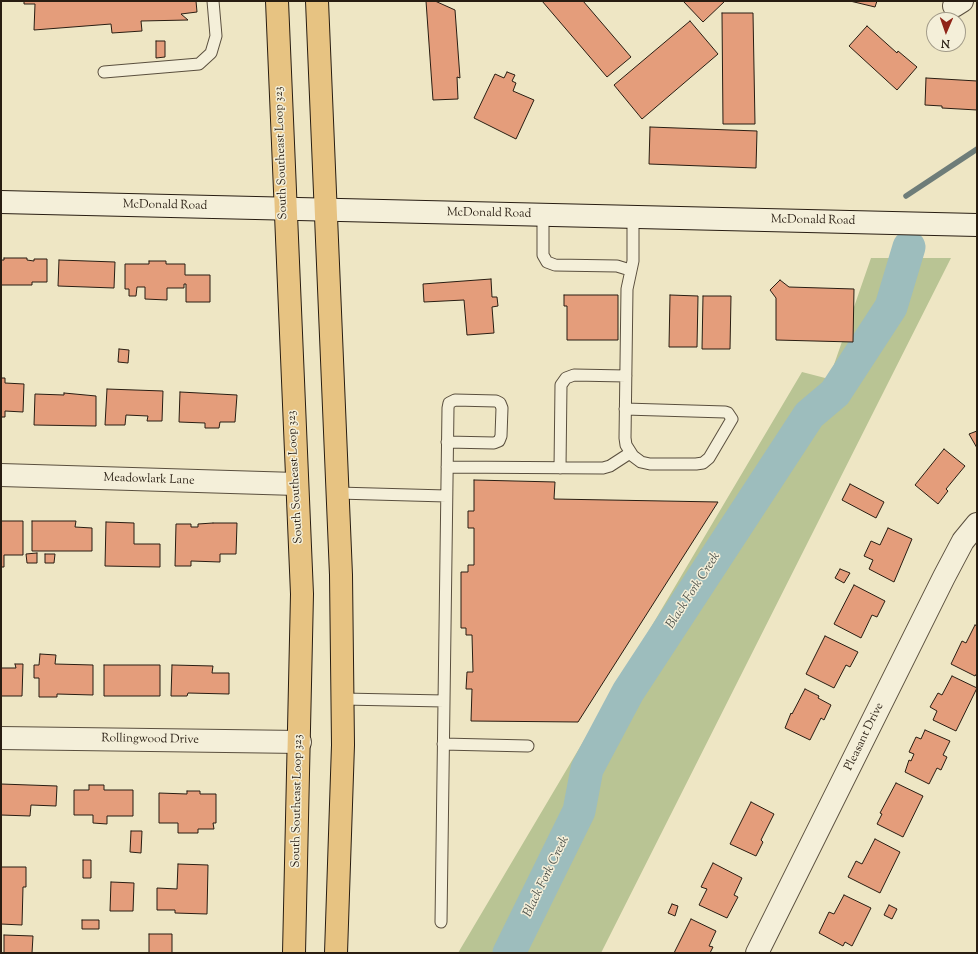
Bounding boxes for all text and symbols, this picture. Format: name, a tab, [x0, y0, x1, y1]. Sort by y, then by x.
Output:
north arrow	[926, 12, 966, 52]
text: N	[941, 35, 950, 51]
street label: South Southeast Loop 323	[272, 86, 292, 220]
street label: McDonald Road	[123, 198, 207, 214]
street label: McDonald Road	[447, 206, 531, 222]
street label: McDonald Road	[771, 213, 855, 229]
street label: South Southeast Loop 323	[285, 410, 307, 544]
street label: Meadowlark Lane	[103, 471, 195, 489]
water label: Black Fork Creek	[664, 550, 724, 632]
street label: Pleasant Drive	[842, 701, 888, 773]
street label: Rollingwood Drive	[101, 732, 199, 748]
street label: South Southeast Loop 323	[290, 734, 306, 868]
water label: Black Fork Creek	[521, 834, 573, 920]

